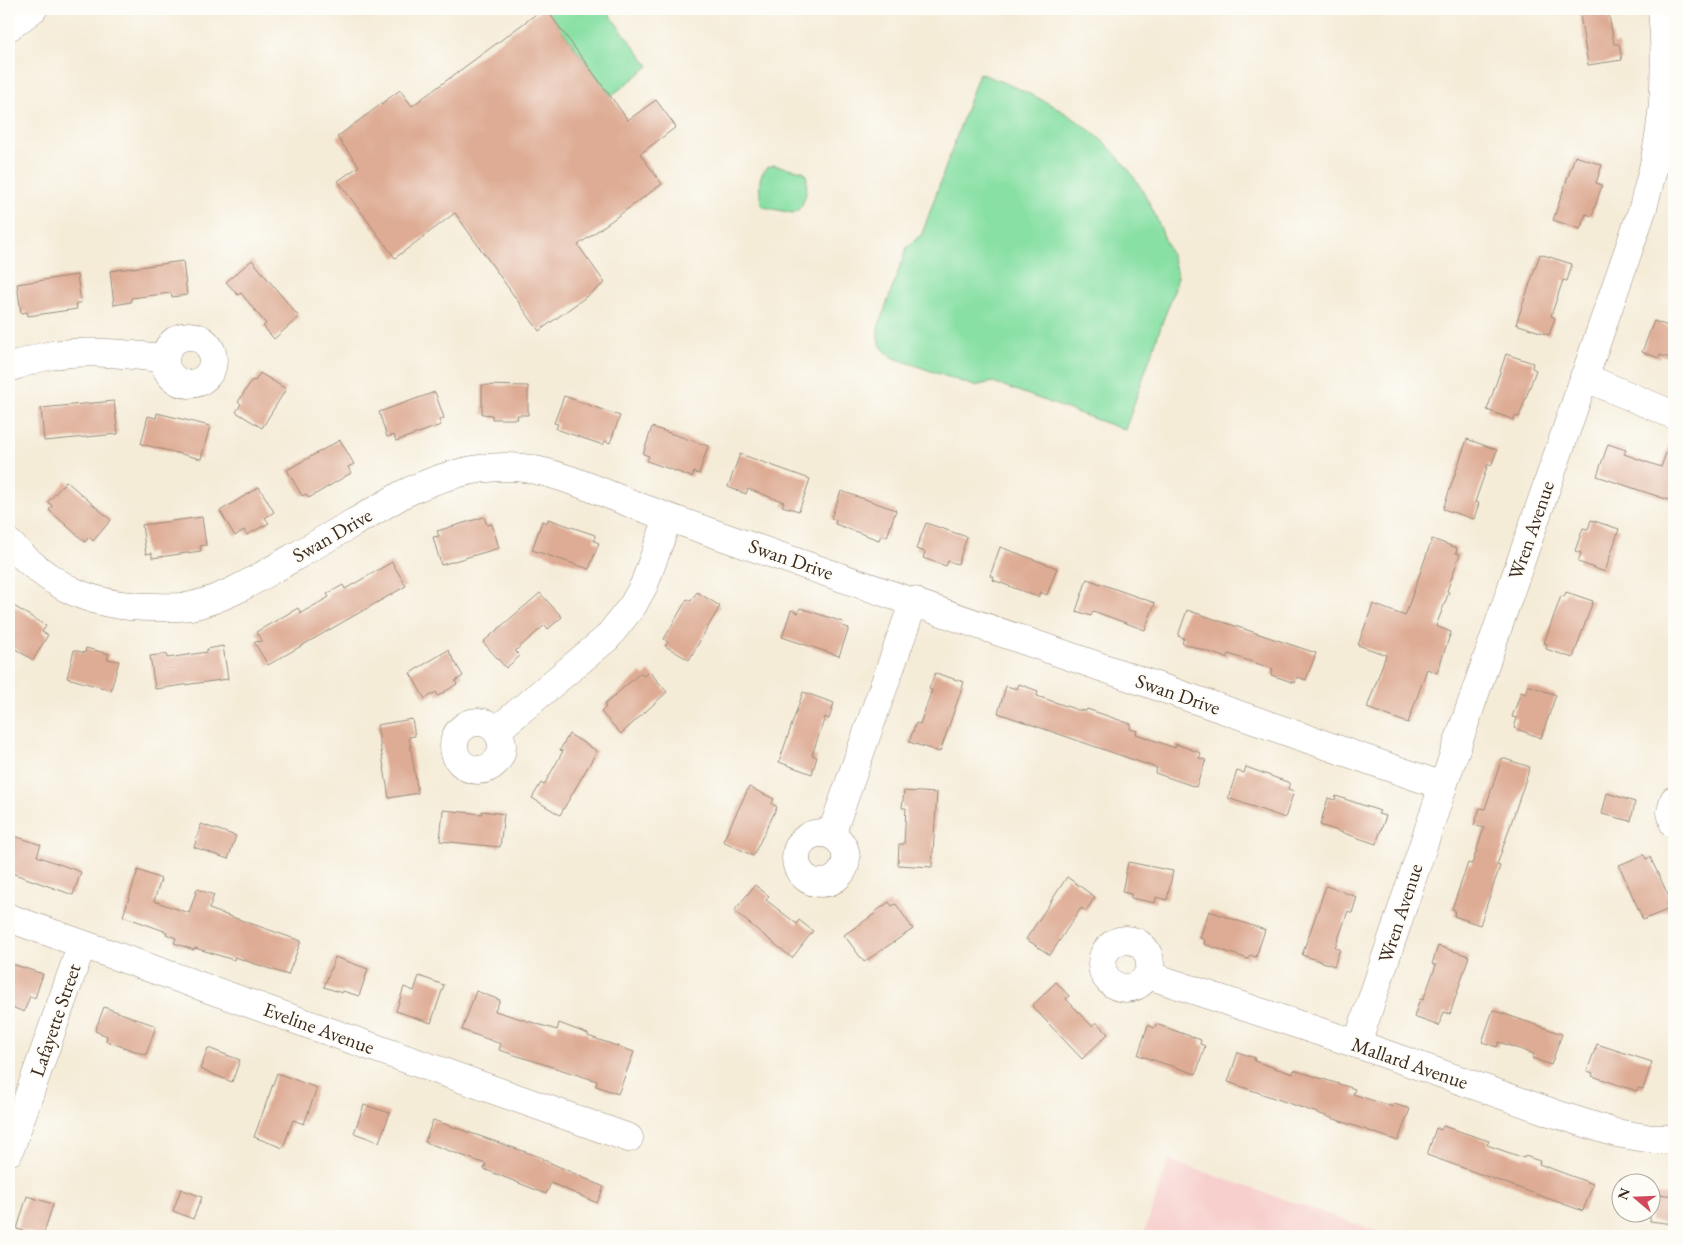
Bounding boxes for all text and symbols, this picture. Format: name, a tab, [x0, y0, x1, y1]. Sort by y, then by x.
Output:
street label: Wren Avenue	[1502, 477, 1560, 583]
street label: Swan Drive	[287, 502, 377, 568]
street label: Swan Drive	[745, 532, 837, 586]
street label: Swan Drive	[1132, 667, 1224, 721]
street label: Wren Avenue	[1372, 860, 1428, 966]
street label: Lafayette Street	[24, 959, 87, 1080]
street label: Eveline Avenue	[260, 996, 378, 1060]
street label: Mallard Avenue	[1348, 1031, 1472, 1095]
north arrow	[1610, 1172, 1660, 1222]
text: N	[1613, 1185, 1634, 1202]

